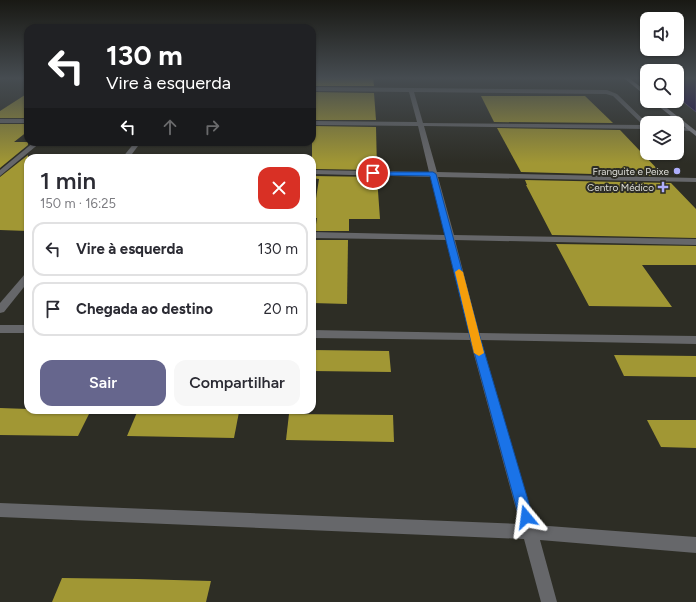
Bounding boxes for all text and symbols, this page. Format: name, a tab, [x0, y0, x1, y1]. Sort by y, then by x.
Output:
map controls	[640, 12, 684, 160]
button: sound	[640, 12, 684, 56]
text: 130 m	[106, 38, 183, 72]
icon: left	[40, 40, 92, 92]
button: search	[640, 64, 684, 108]
text: Vire à esquerda	[106, 72, 231, 94]
icon: left	[117, 116, 139, 138]
icon: ahead	[159, 116, 181, 138]
icon: right	[201, 116, 223, 138]
button: layers	[640, 116, 684, 160]
pin	[356, 156, 390, 190]
icon: arrive	[362, 162, 384, 184]
place label: Franguite e Peixe	[593, 165, 670, 178]
text: 1 min	[40, 166, 96, 195]
marker: Franguite e Peixe	[672, 166, 682, 176]
button: close	[258, 167, 300, 209]
place label: Centro Médico	[587, 181, 654, 194]
marker: Centro Médico	[657, 181, 669, 193]
text: 150 m · 16:25	[40, 196, 116, 211]
icon: left	[42, 238, 64, 260]
text: Vire à esquerda	[76, 240, 183, 258]
text: 130 m	[258, 240, 298, 258]
icon: arrive	[42, 298, 64, 320]
text: Chegada ao destino	[76, 300, 213, 318]
text: 20 m	[264, 300, 298, 318]
button: Sair	[40, 360, 166, 406]
button: Compartilhar	[174, 360, 300, 406]
position arrow	[505, 496, 547, 538]

